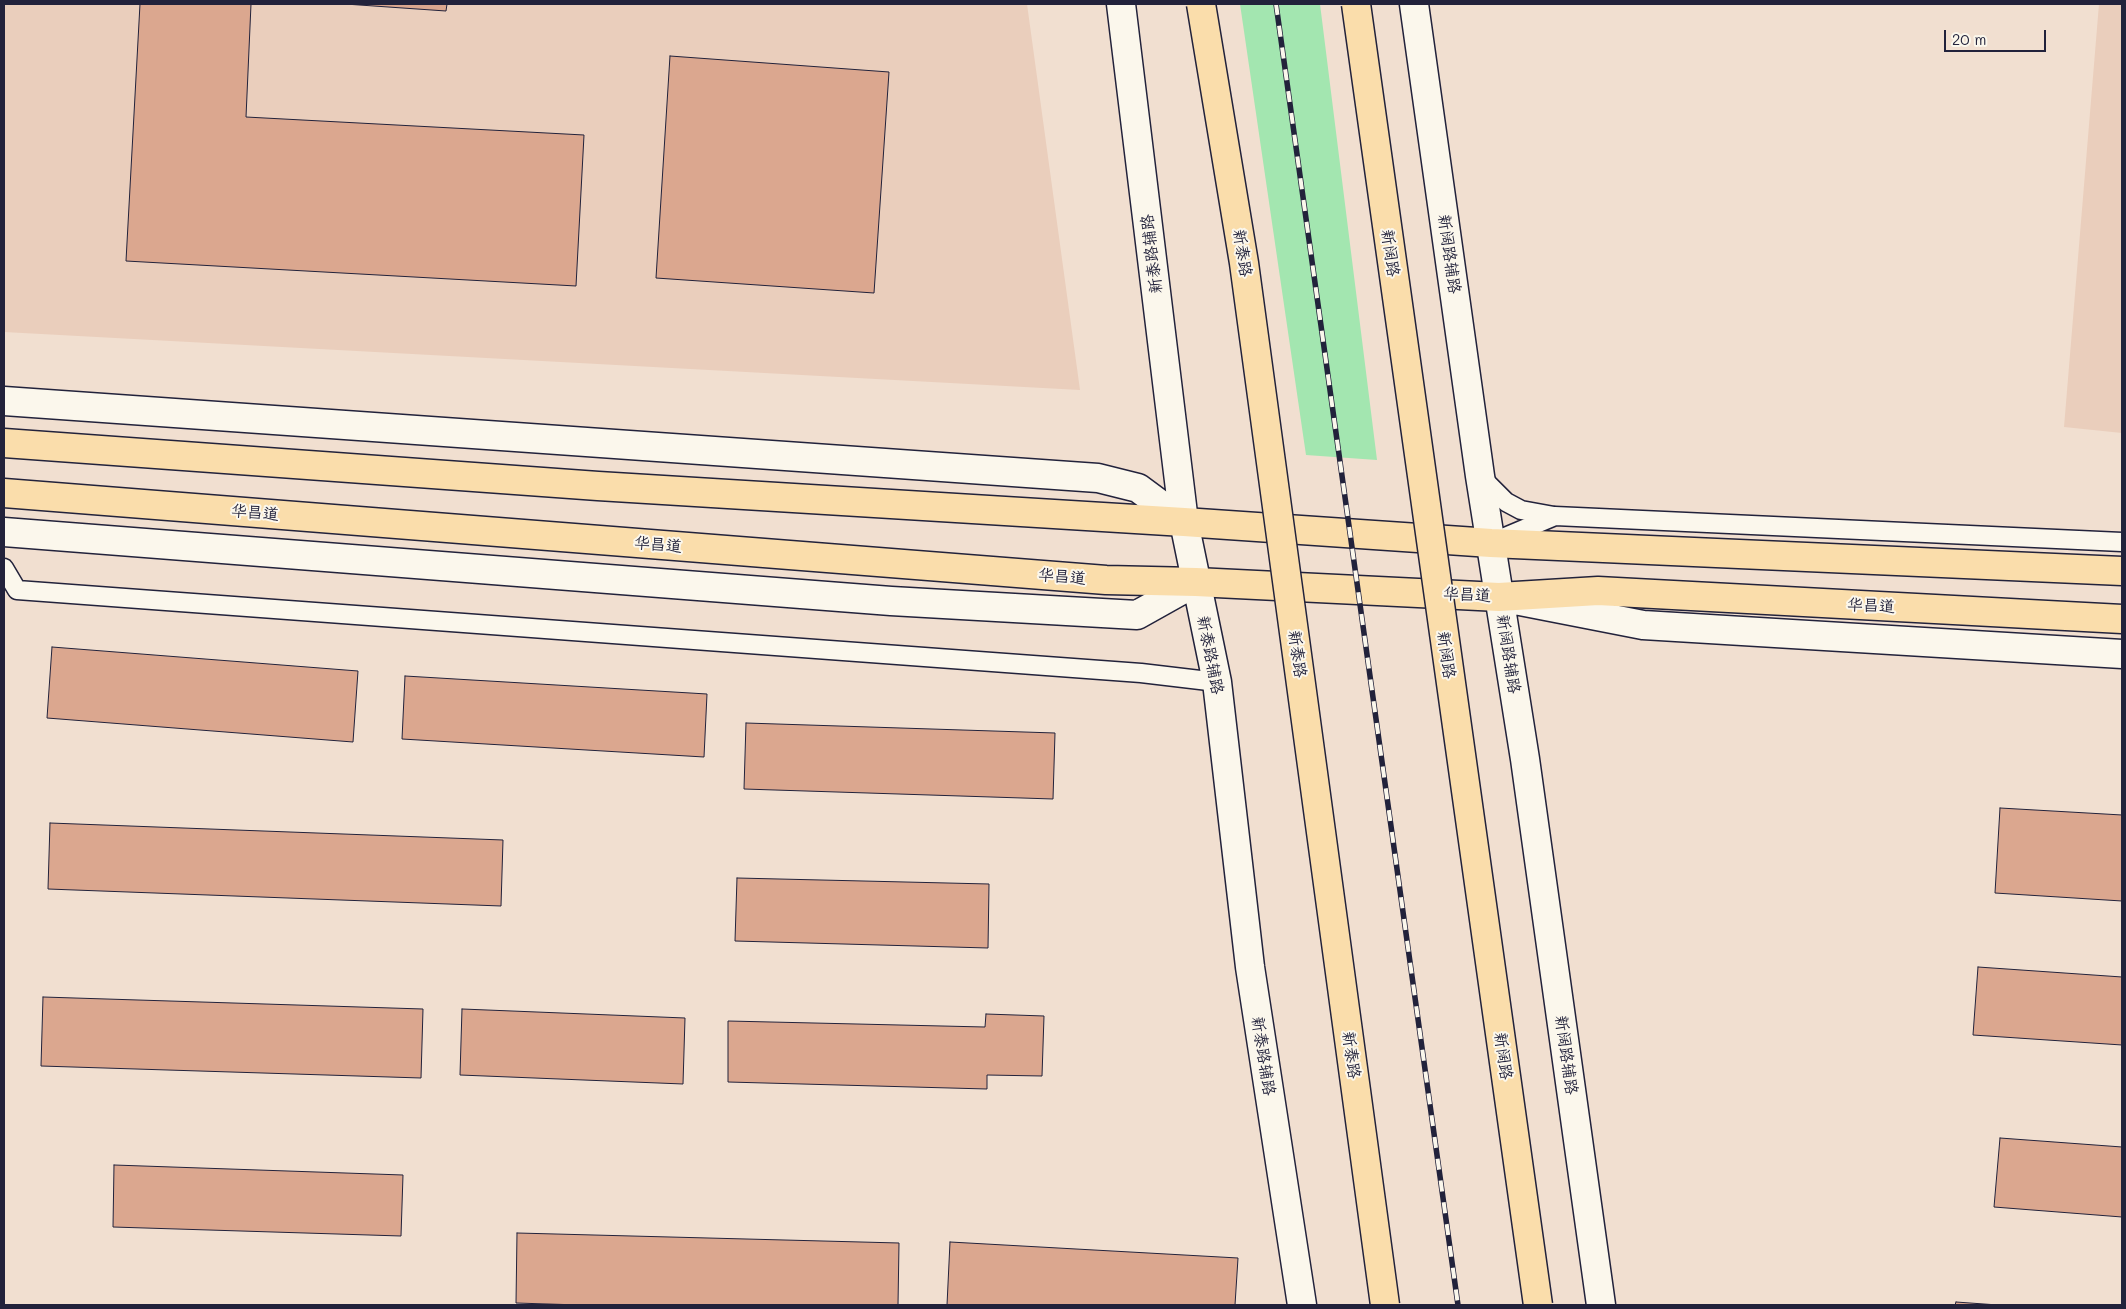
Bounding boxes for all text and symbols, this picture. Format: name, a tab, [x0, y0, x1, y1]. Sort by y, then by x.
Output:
scale bar	[1946, 20, 2048, 52]
text: 20 m	[1952, 29, 1986, 49]
street label: 新泰路辅路	[1138, 213, 1166, 295]
street label: 新阔路辅路	[1434, 213, 1464, 295]
street label: 新泰路	[1229, 228, 1255, 278]
street label: 新阔路	[1377, 228, 1403, 278]
street label: 华昌道	[230, 501, 280, 525]
street label: 华昌道	[633, 533, 683, 557]
street label: 华昌道	[1037, 565, 1087, 589]
street label: 华昌道	[1443, 584, 1491, 606]
street label: 华昌道	[1847, 595, 1895, 617]
street label: 新阔路辅路	[1492, 613, 1524, 695]
street label: 新泰路辅路	[1193, 614, 1227, 696]
street label: 新泰路	[1284, 629, 1310, 679]
street label: 新阔路	[1433, 630, 1459, 680]
street label: 新阔路辅路	[1551, 1014, 1581, 1096]
street label: 新泰路辅路	[1247, 1015, 1279, 1097]
street label: 新泰路	[1338, 1030, 1364, 1080]
street label: 新阔路	[1490, 1031, 1516, 1081]

